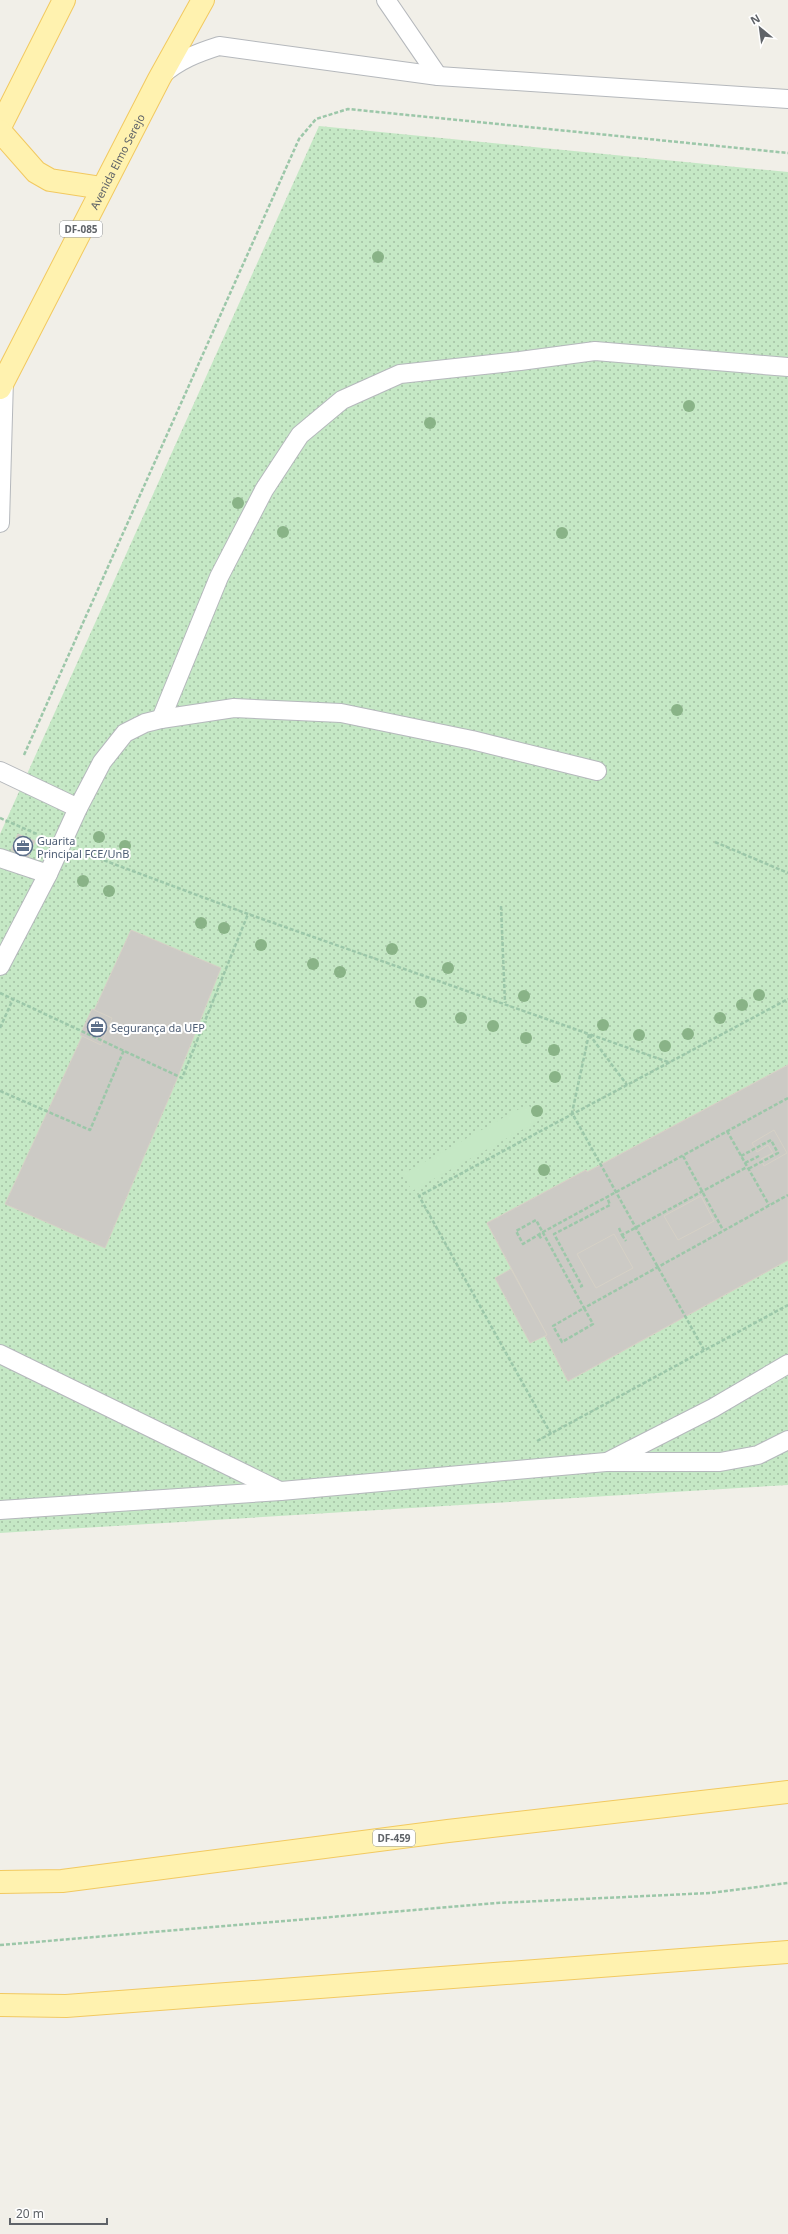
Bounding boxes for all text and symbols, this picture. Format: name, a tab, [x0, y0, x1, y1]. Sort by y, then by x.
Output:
north arrow	[740, 8, 780, 48]
text: N	[747, 10, 762, 28]
street label: Avenida Elmo Serejo	[86, 111, 148, 212]
road number: DF-085	[60, 221, 102, 237]
place label: Guarita Principal FCE/UnB	[37, 833, 129, 861]
office icon: Guarita Principal FCE/UnB	[12, 835, 34, 857]
office icon: Segurança da UEP	[86, 1016, 108, 1038]
place label: Segurança da UEP	[111, 1020, 205, 1035]
road number: DF-459	[373, 1830, 415, 1846]
scale bar	[10, 2200, 107, 2226]
text: 20 m	[16, 2205, 44, 2222]

